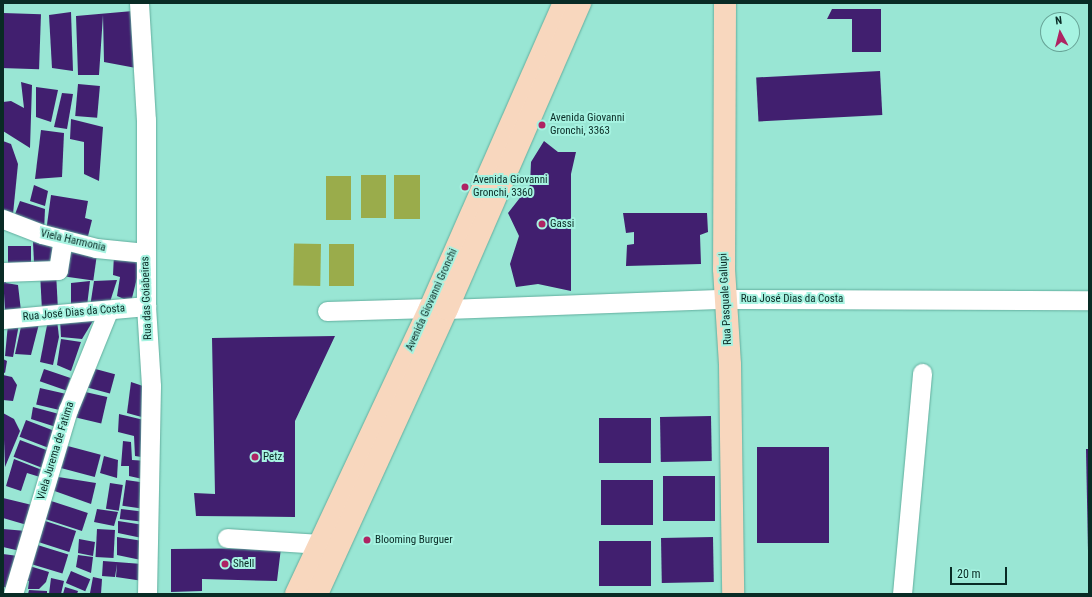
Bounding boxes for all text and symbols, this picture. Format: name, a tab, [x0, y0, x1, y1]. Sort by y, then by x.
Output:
north arrow	[1040, 12, 1080, 52]
text: N	[1054, 14, 1063, 27]
place label: Avenida Giovanni Gronchi, 3363	[550, 112, 625, 138]
marker: Avenida Giovanni Gronchi, 3363	[537, 120, 547, 130]
place label: Avenida Giovanni Gronchi, 3360	[473, 174, 548, 200]
marker: Avenida Giovanni Gronchi, 3360	[460, 182, 470, 192]
place label: Gassi	[550, 217, 574, 231]
marker: Gassi	[537, 219, 547, 229]
street label: Viela Harmonia	[39, 227, 107, 255]
street label: Avenida Giovanni Gronchi	[403, 247, 461, 353]
street label: Rua Pasquale Gallupi	[717, 253, 735, 345]
street label: Rua das Goiabeiras	[139, 256, 155, 340]
street label: Rua José Dias da Costa	[741, 292, 843, 306]
street label: Rua José Dias da Costa	[22, 302, 126, 324]
street label: Viela Jurema de Fatima	[35, 400, 77, 502]
place label: Petz	[263, 450, 282, 464]
marker: Petz	[250, 452, 260, 462]
place label: Blooming Burguer	[375, 533, 452, 547]
marker: Blooming Burguer	[362, 535, 372, 545]
place label: Shell	[233, 557, 254, 571]
marker: Shell	[220, 559, 230, 569]
scale bar	[952, 559, 1009, 585]
text: 20 m	[957, 567, 981, 581]

